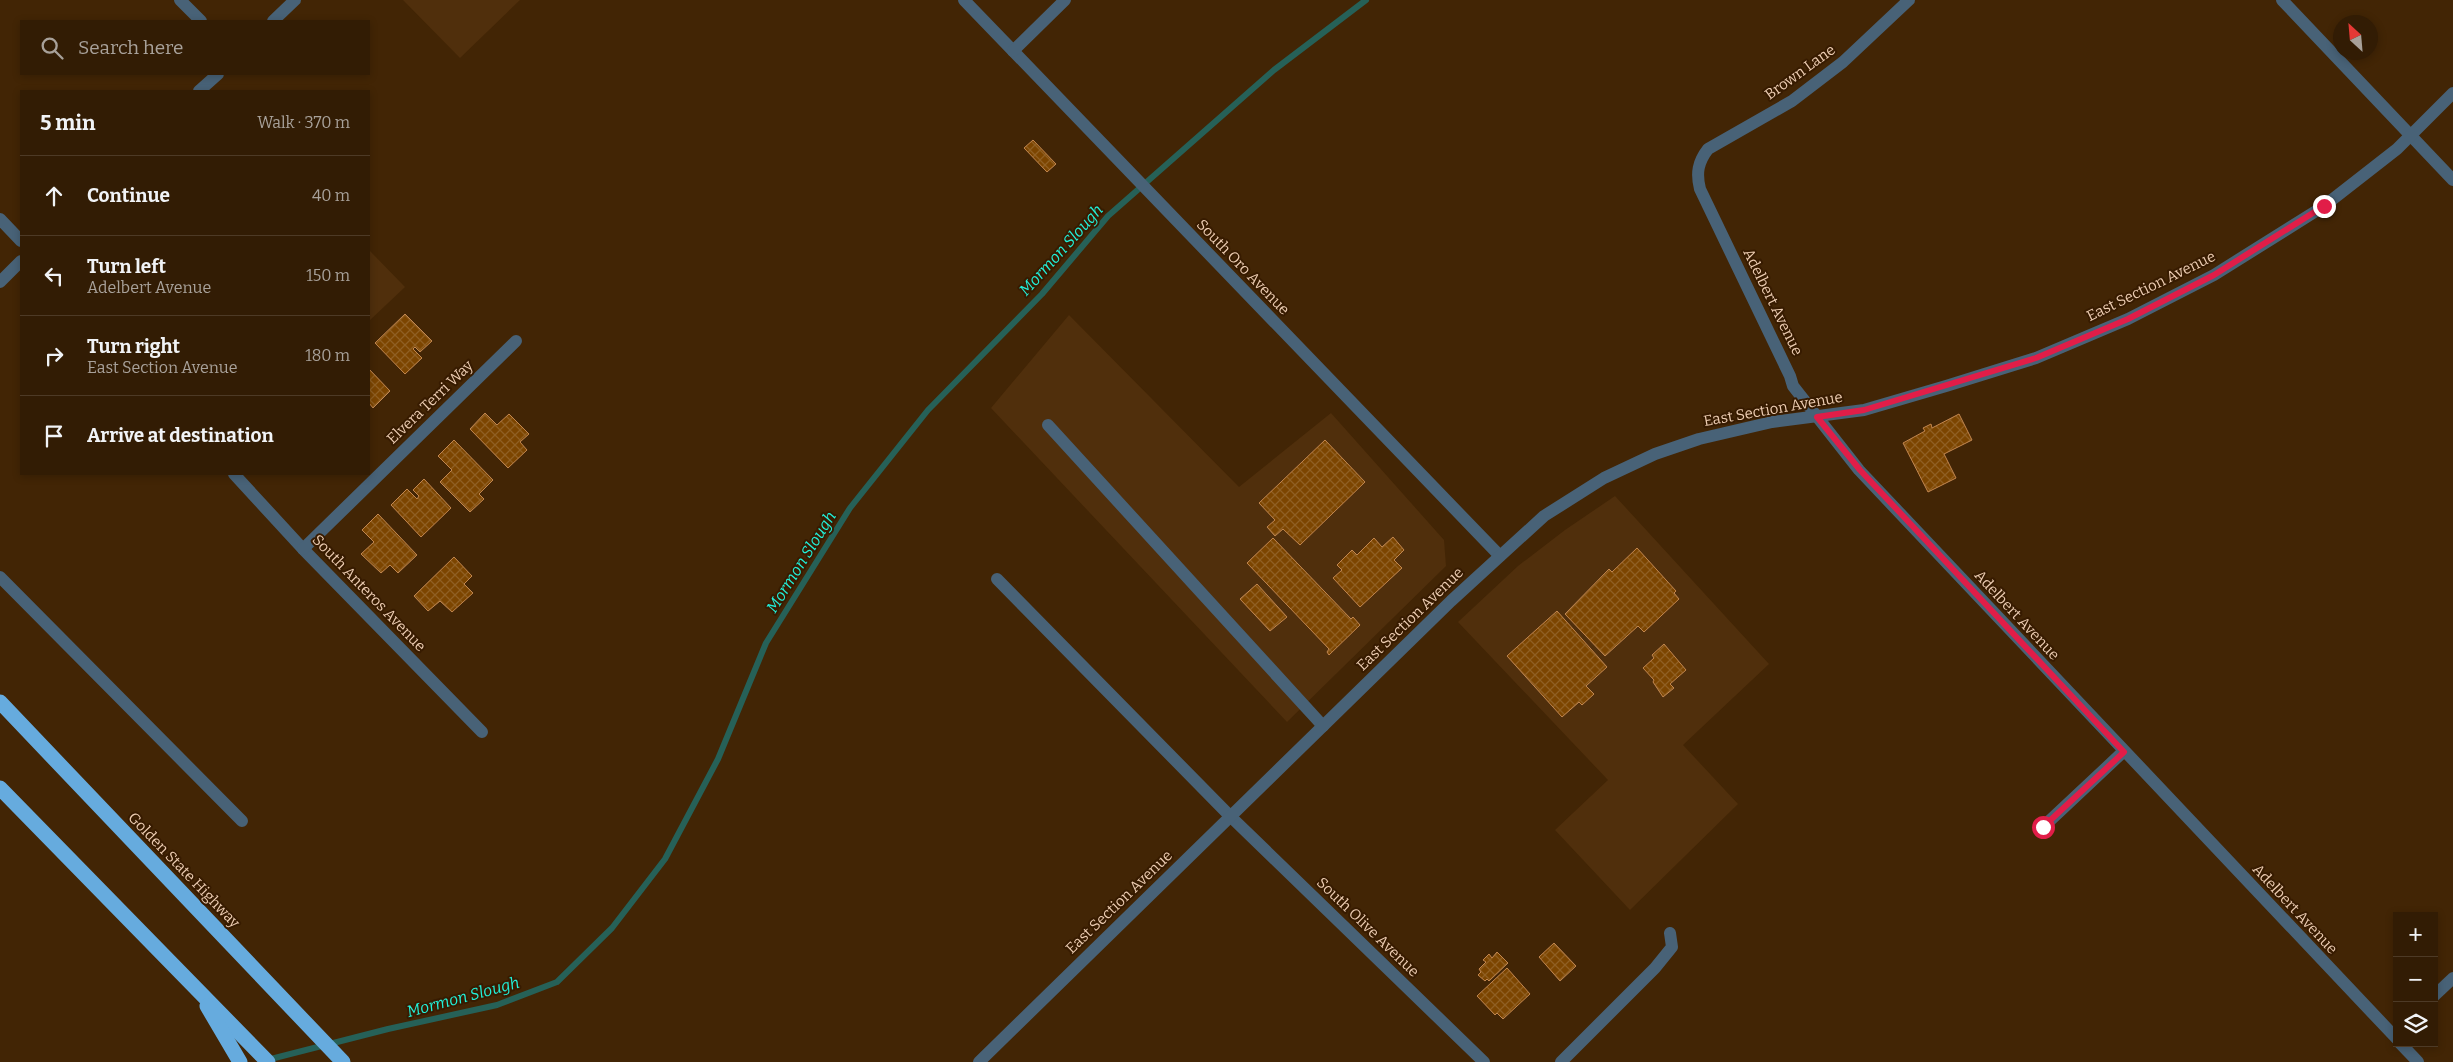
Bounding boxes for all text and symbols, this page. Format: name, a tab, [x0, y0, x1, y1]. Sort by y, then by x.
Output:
north arrow	[2333, 15, 2378, 60]
search box	[20, 20, 370, 75]
icon: search	[38, 34, 66, 62]
text: Search here	[78, 36, 183, 59]
street label: Brown Lane	[1761, 41, 1839, 103]
text: 5 min	[40, 110, 96, 136]
text: Walk · 370 m	[257, 113, 350, 132]
icon: ahead	[40, 182, 68, 210]
text: Continue	[87, 184, 170, 207]
text: 40 m	[312, 186, 350, 205]
route end	[2313, 195, 2336, 218]
water label: Mormon Slough	[1015, 201, 1107, 299]
street label: South Oro Avenue	[1193, 215, 1293, 319]
street label: Adelbert Avenue	[1739, 246, 1807, 358]
street label: East Section Avenue	[2084, 247, 2218, 325]
text: Turn left	[87, 255, 166, 278]
icon: left	[40, 262, 68, 290]
text: 150 m	[306, 266, 350, 285]
text: Adelbert Avenue	[87, 278, 211, 297]
text: Turn right	[87, 335, 180, 358]
icon: right	[40, 342, 68, 370]
text: 180 m	[305, 346, 350, 365]
street label: Elvera Terri Way	[383, 356, 477, 448]
text: East Section Avenue	[87, 358, 238, 377]
street label: East Section Avenue	[1702, 388, 1844, 430]
icon: arrive	[40, 422, 68, 450]
text: Arrive at destination	[87, 424, 274, 447]
water label: Mormon Slough	[762, 508, 840, 616]
street label: South Anteros Avenue	[309, 531, 429, 655]
street label: East Section Avenue	[1353, 564, 1467, 674]
street label: Adelbert Avenue	[1971, 566, 2063, 664]
street label: Golden State Highway	[124, 809, 244, 931]
route start	[2032, 816, 2055, 839]
street label: East Section Avenue	[1062, 847, 1176, 957]
street label: Adelbert Avenue	[2249, 860, 2341, 958]
street label: South Olive Avenue	[1313, 873, 1423, 981]
map controls	[2393, 912, 2438, 1047]
button: +	[2393, 912, 2438, 957]
button: −	[2393, 957, 2438, 1002]
water label: Mormon Slough	[405, 973, 521, 1021]
button: layers	[2393, 1002, 2438, 1047]

